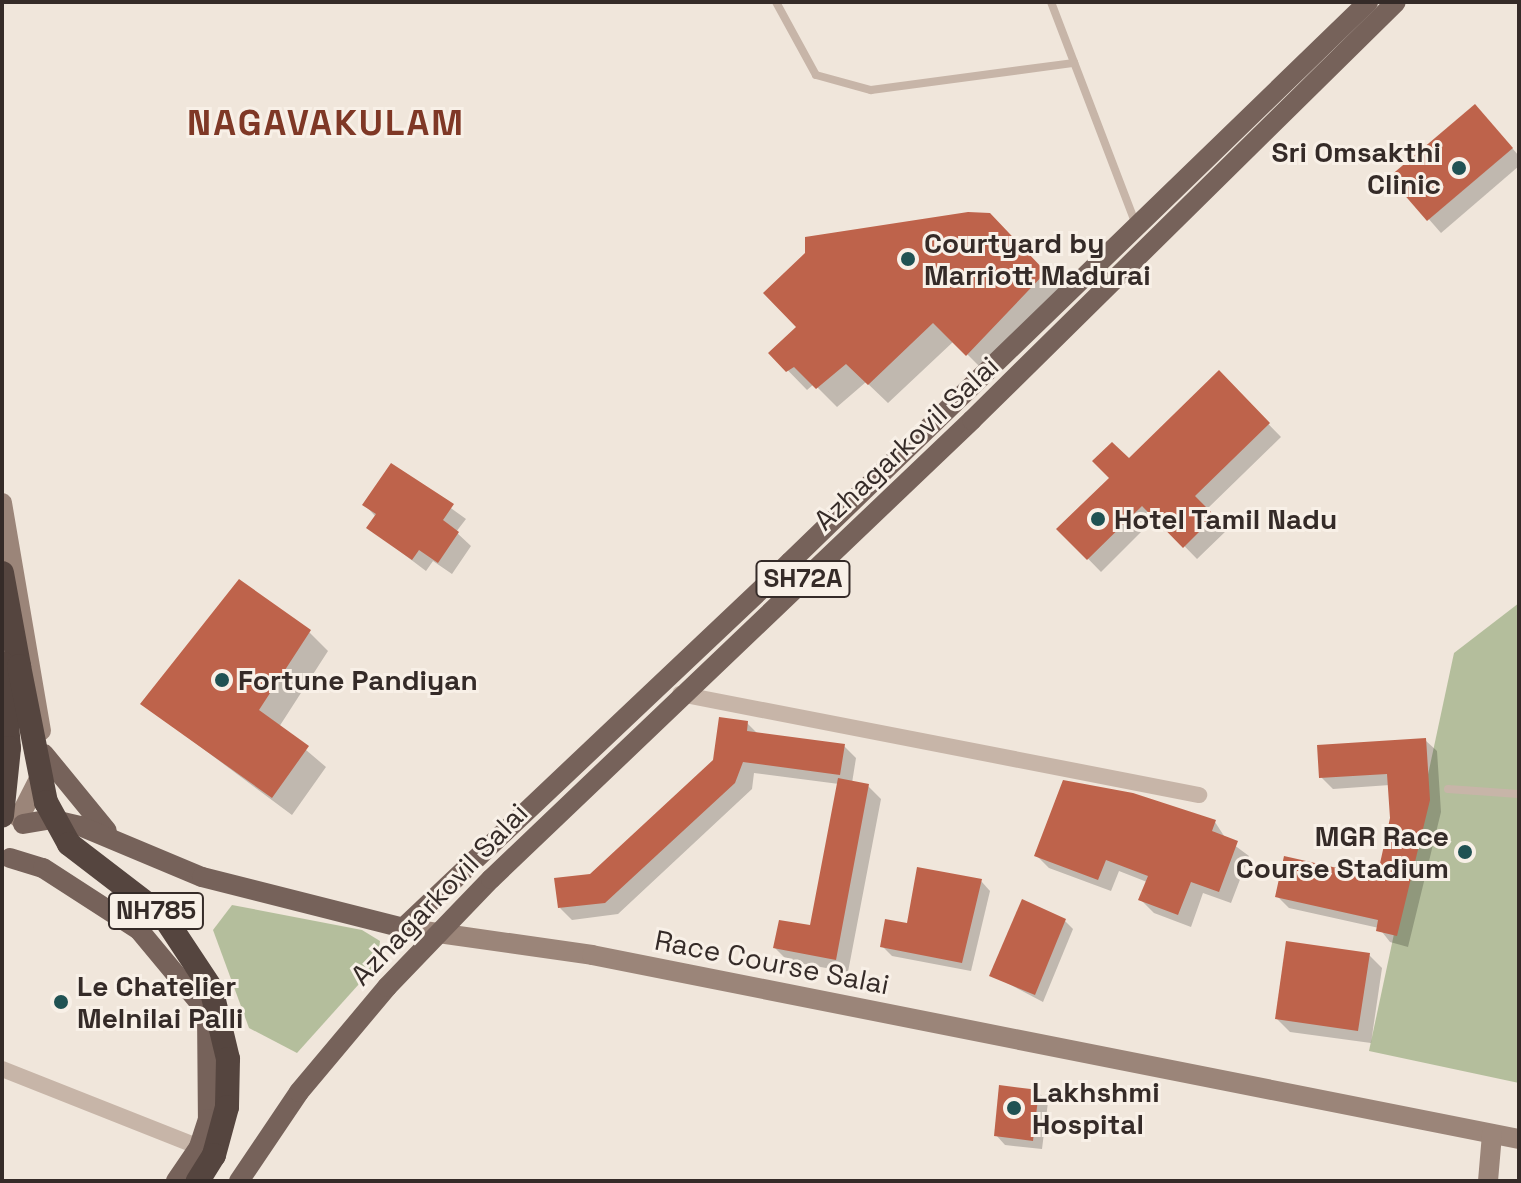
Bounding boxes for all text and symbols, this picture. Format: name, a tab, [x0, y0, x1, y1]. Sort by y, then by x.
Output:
district label: NAGAVAKULAM	[187, 102, 465, 146]
place label: Sri Omsakthi Clinic	[1272, 135, 1441, 201]
marker: Sri Omsakthi Clinic	[1448, 157, 1470, 179]
place label: Courtyard by Marriott Madurai	[924, 226, 1151, 292]
marker: Courtyard by Marriott Madurai	[899, 250, 917, 268]
street label: Azhagarkovil Salai	[807, 349, 1005, 537]
place label: Hotel Tamil Nadu	[1114, 502, 1338, 536]
marker: Hotel Tamil Nadu	[1089, 510, 1107, 528]
road number: SH72A	[755, 557, 851, 601]
place label: Fortune Pandiyan	[238, 663, 478, 697]
marker: Fortune Pandiyan	[213, 671, 231, 689]
street label: Azhagarkovil Salai	[344, 796, 534, 992]
place label: MGR Race Course Stadium	[1236, 819, 1449, 885]
marker: MGR Race Course Stadium	[1456, 843, 1474, 861]
road number: NH785	[106, 889, 206, 933]
street label: Race Course Salai	[652, 923, 892, 1001]
place label: Le Chatelier Melnilai Palli	[77, 969, 243, 1035]
marker: Le Chatelier Melnilai Palli	[52, 993, 70, 1011]
place label: Lakhshmi Hospital	[1032, 1075, 1160, 1141]
marker: Lakhshmi Hospital	[1003, 1097, 1025, 1119]

